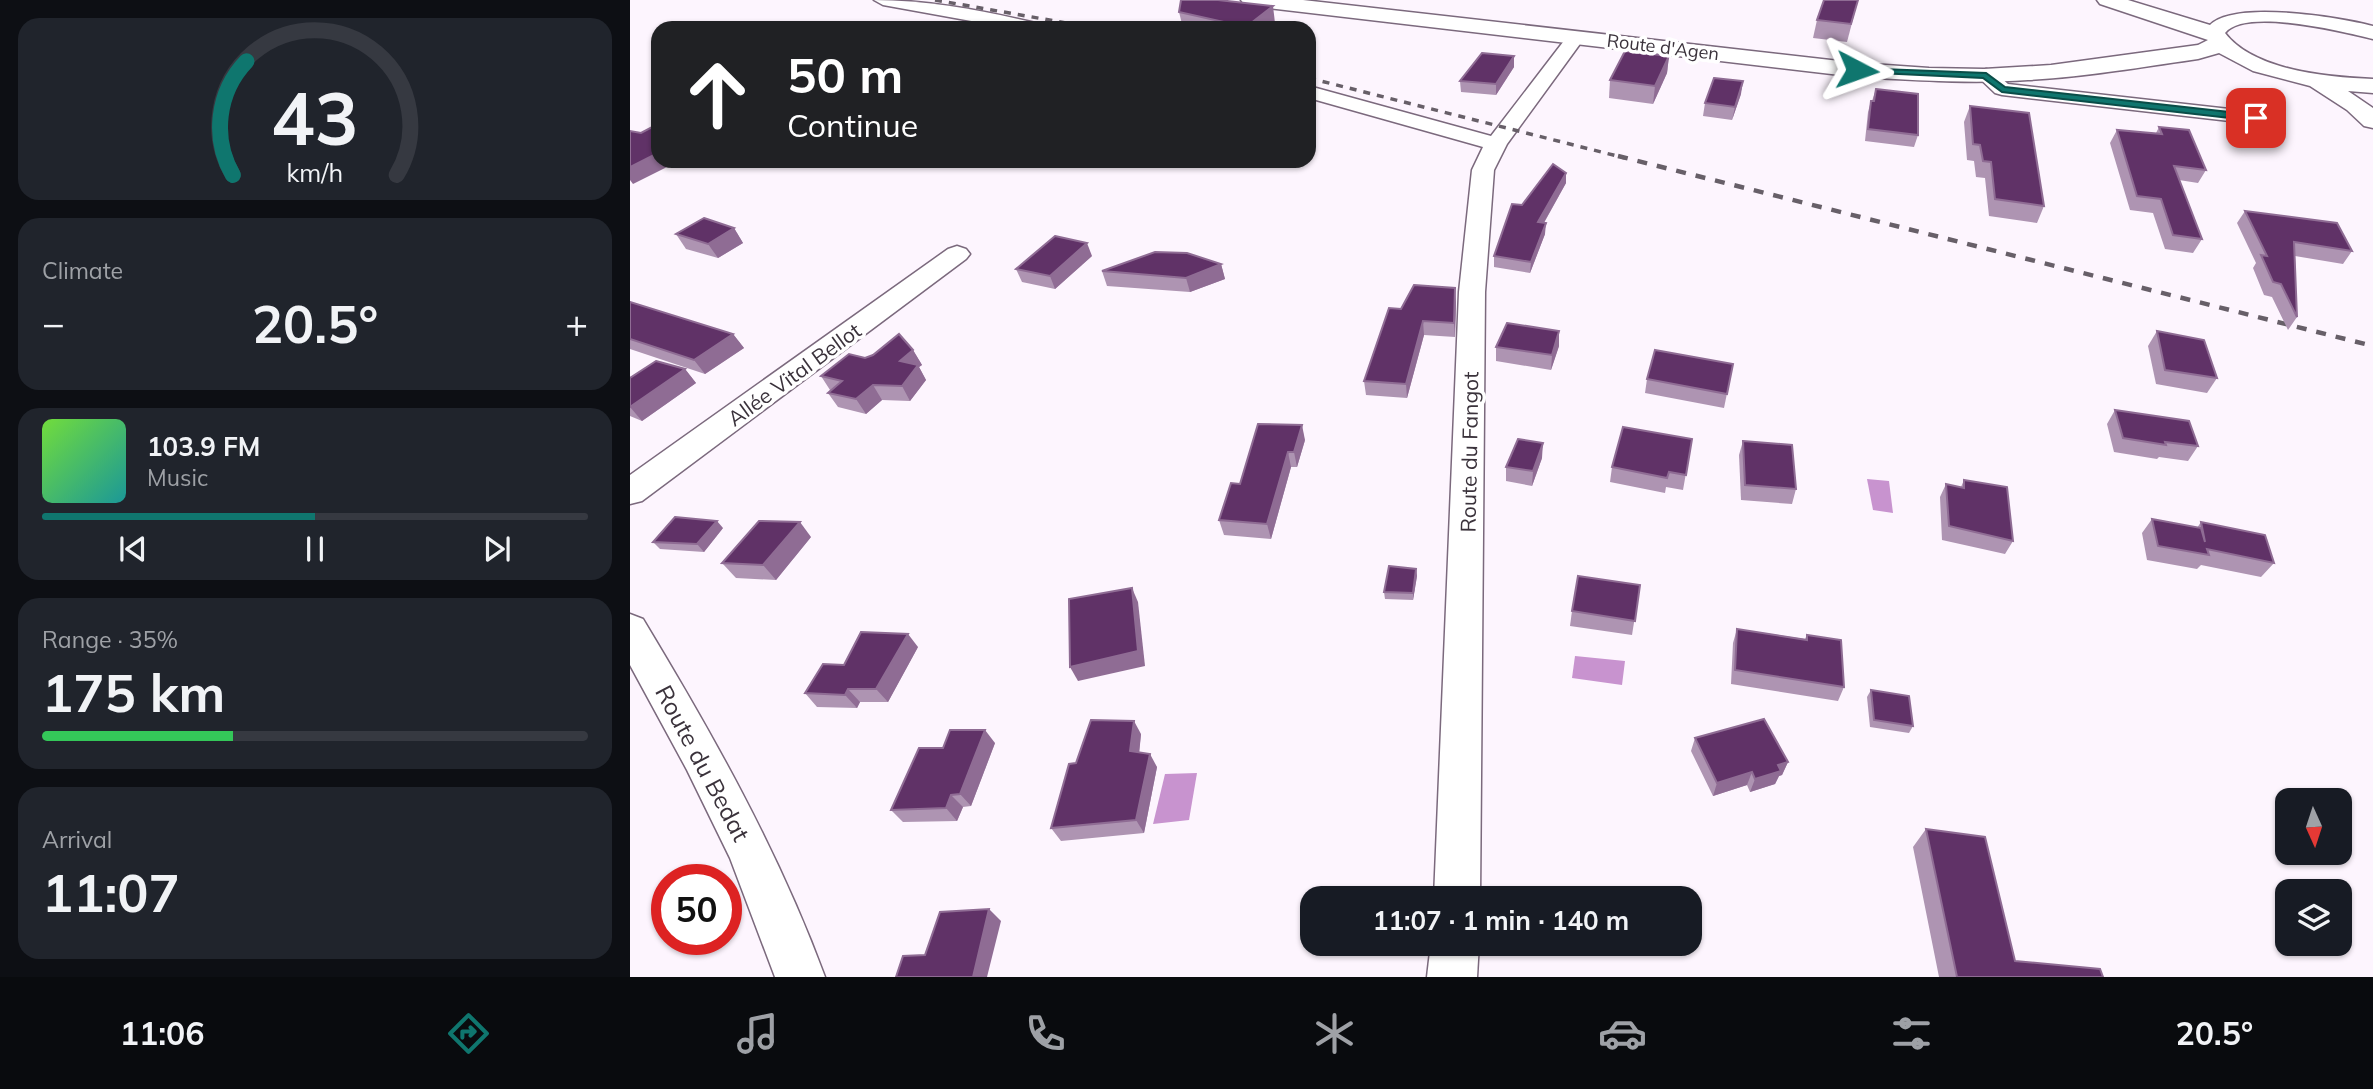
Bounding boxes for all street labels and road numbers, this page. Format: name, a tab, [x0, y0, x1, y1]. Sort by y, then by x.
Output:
street label: Route d'Agen	[1606, 29, 1720, 65]
street label: Allée Vital Bellot	[722, 317, 866, 431]
street label: Route du Fangot	[1455, 371, 1483, 533]
street label: Route du Bedat	[649, 680, 757, 846]

